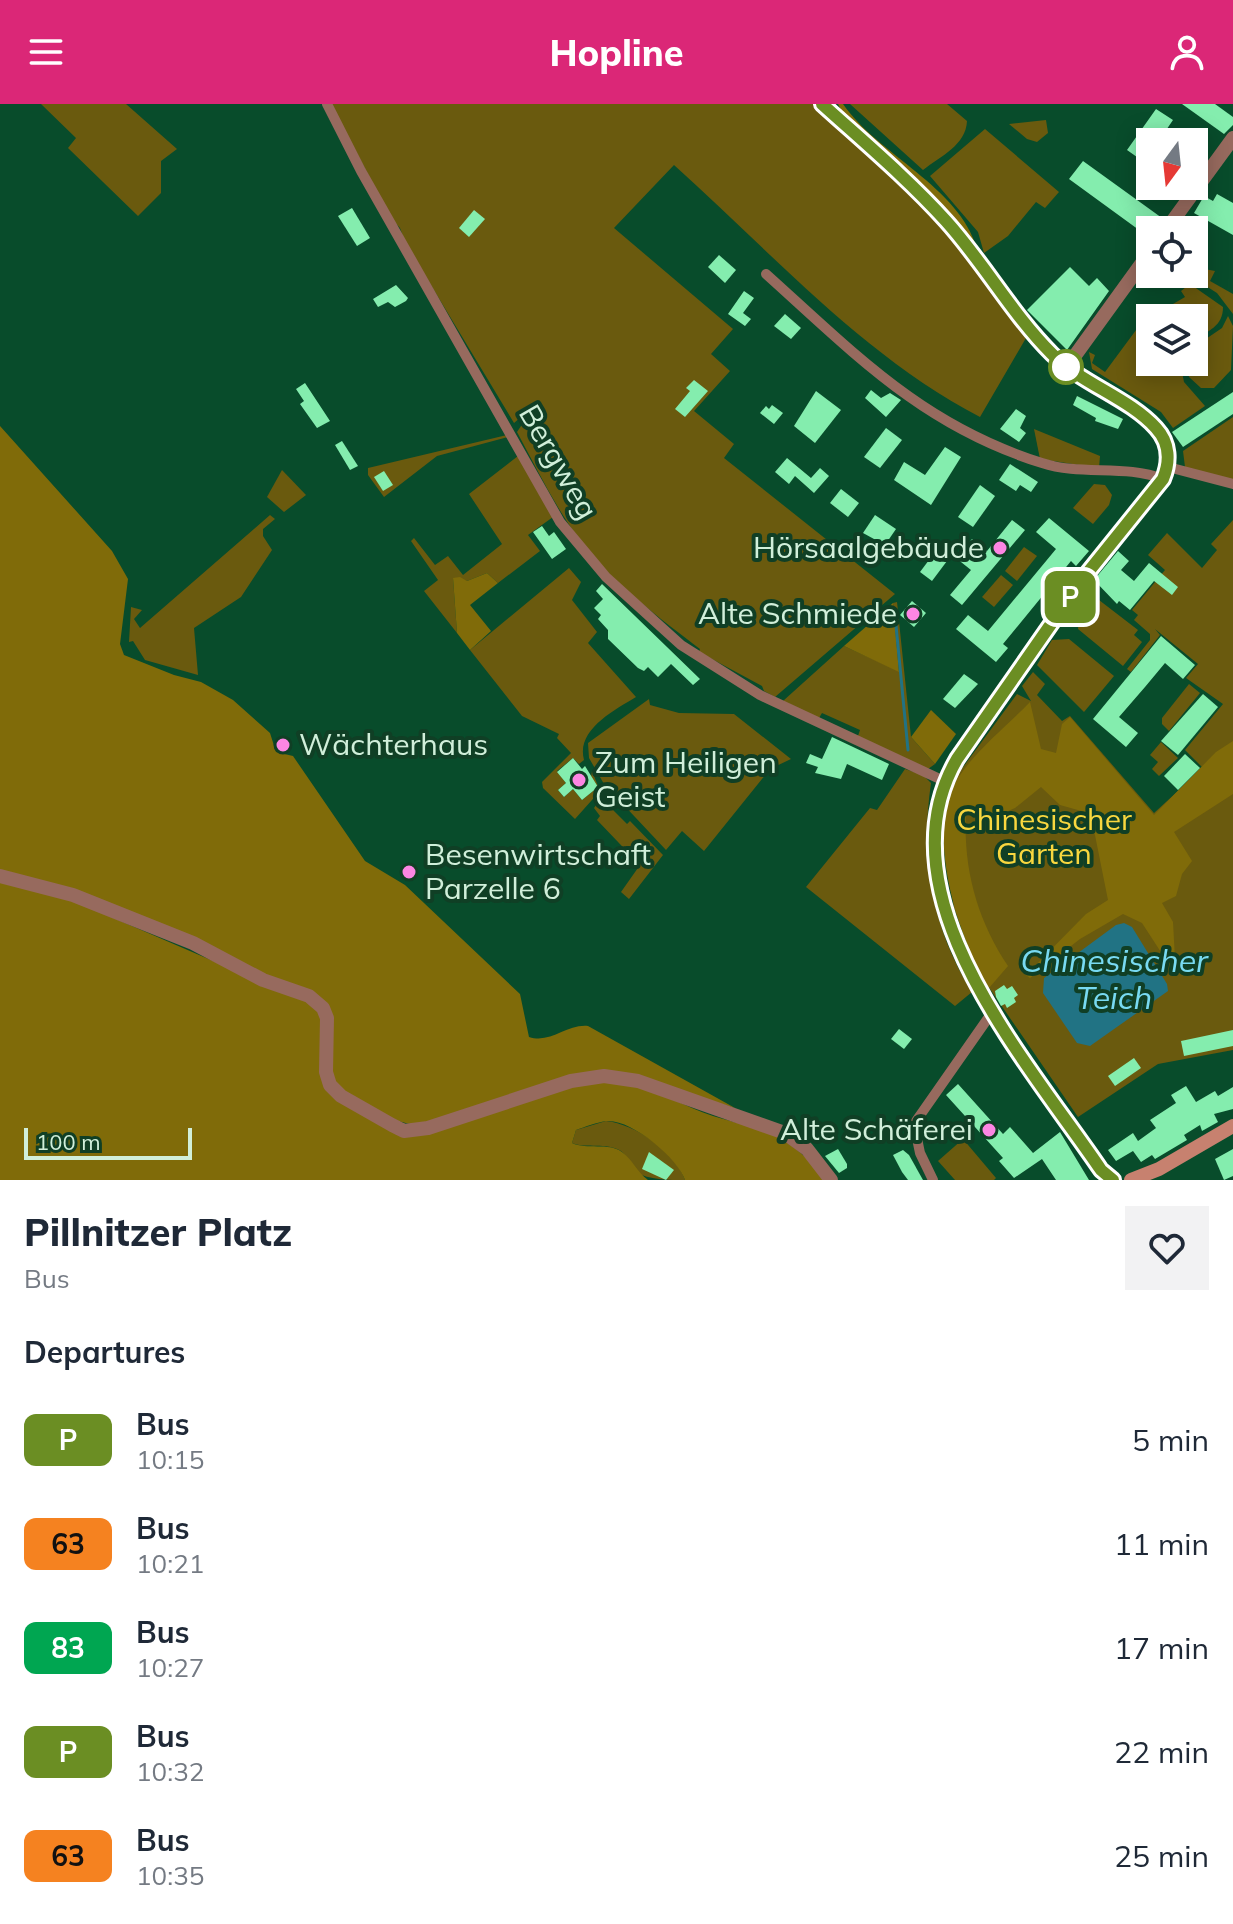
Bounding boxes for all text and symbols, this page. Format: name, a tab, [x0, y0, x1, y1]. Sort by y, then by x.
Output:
icon: menu	[24, 30, 68, 74]
text: Hopline	[549, 30, 684, 75]
icon: person	[1165, 30, 1209, 74]
north arrow	[1136, 128, 1208, 200]
map controls	[1136, 128, 1208, 376]
button: locate	[1136, 216, 1208, 288]
button: layers	[1136, 304, 1208, 376]
unlabelled marker	[1049, 350, 1083, 384]
street label: Bergweg	[511, 398, 607, 525]
place label: Hörsaalgebäude	[753, 528, 984, 566]
marker: Hörsaalgebäude	[991, 539, 1009, 557]
line badge: P	[1044, 571, 1096, 623]
text: P	[1061, 579, 1079, 614]
place label: Alte Schmiede	[698, 594, 897, 632]
marker: Alte Schmiede	[904, 605, 922, 623]
place label: Wächterhaus	[299, 725, 488, 763]
marker: Wächterhaus	[274, 736, 292, 754]
place label: Zum Heiligen Geist	[595, 743, 777, 815]
marker: Zum Heiligen Geist	[570, 771, 588, 789]
park label: Chinesischer Garten	[956, 800, 1132, 872]
place label: Besenwirtschaft Parzelle 6	[425, 835, 651, 907]
marker: Besenwirtschaft Parzelle 6	[400, 863, 418, 881]
water label: Chinesischer Teich	[1020, 940, 1209, 1017]
place label: Alte Schäferei	[780, 1110, 973, 1148]
marker: Alte Schäferei	[980, 1121, 998, 1139]
scale bar	[24, 1124, 192, 1160]
text: 100 m	[36, 1128, 101, 1156]
button: heart	[1125, 1206, 1209, 1290]
text: Pillnitzer Platz	[24, 1208, 292, 1256]
text: Bus	[24, 1262, 70, 1295]
text: Departures	[24, 1333, 185, 1371]
text: Bus	[136, 1405, 190, 1443]
text: 5 min	[1132, 1421, 1209, 1459]
text: P	[59, 1422, 77, 1457]
text: 10:15	[136, 1443, 204, 1476]
text: Bus	[136, 1509, 190, 1547]
text: 11 min	[1114, 1525, 1209, 1563]
text: 63	[51, 1526, 85, 1561]
text: 10:21	[136, 1547, 204, 1580]
text: Bus	[136, 1613, 190, 1651]
text: 17 min	[1114, 1629, 1209, 1667]
text: 83	[51, 1630, 85, 1665]
text: 10:27	[136, 1651, 204, 1684]
text: Bus	[136, 1717, 190, 1755]
text: 22 min	[1114, 1733, 1209, 1771]
text: P	[59, 1734, 77, 1769]
text: 10:32	[136, 1755, 204, 1788]
text: Bus	[136, 1821, 190, 1859]
text: 25 min	[1114, 1837, 1209, 1875]
text: 63	[51, 1838, 85, 1873]
text: 10:35	[136, 1859, 204, 1892]

